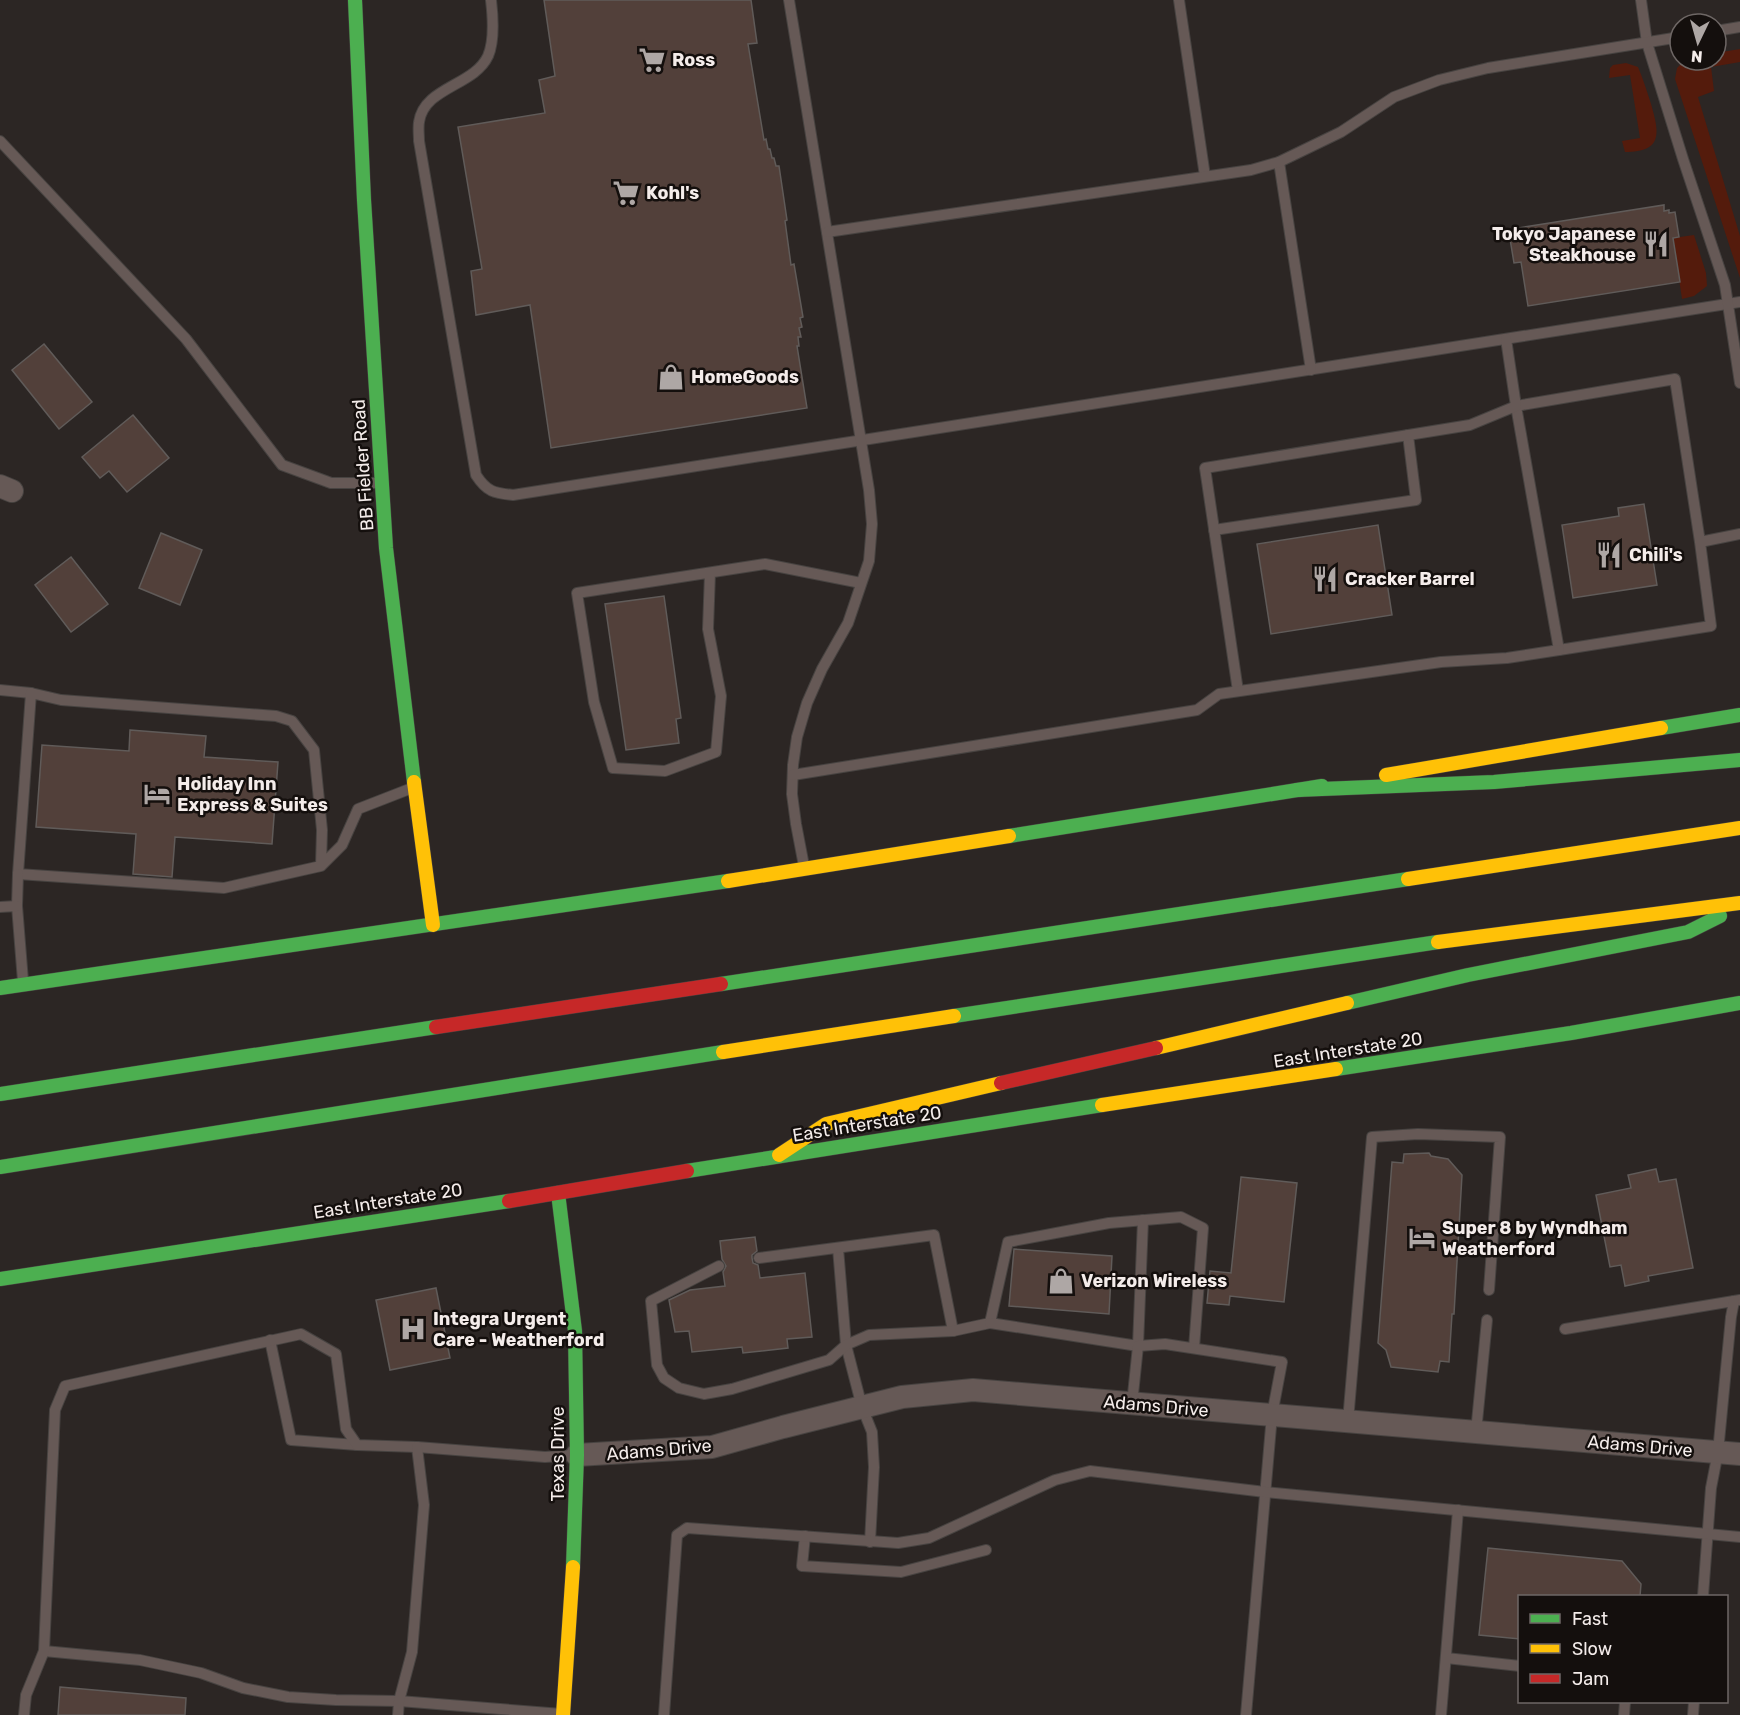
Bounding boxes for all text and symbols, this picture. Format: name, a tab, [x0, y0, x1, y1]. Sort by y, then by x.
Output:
north arrow	[1668, 12, 1728, 72]
supermarket icon: Ross	[637, 45, 667, 75]
text: N	[1690, 46, 1703, 66]
place label: Ross	[672, 49, 715, 71]
supermarket icon: Kohl's	[611, 178, 641, 208]
place label: Kohl's	[646, 182, 699, 204]
place label: Tokyo Japanese Steakhouse	[1492, 223, 1636, 266]
restaurant icon: Tokyo Japanese Steakhouse	[1641, 229, 1671, 259]
shop icon: HomeGoods	[656, 362, 686, 392]
place label: HomeGoods	[691, 366, 799, 388]
street label: BB Fielder Road	[347, 398, 379, 532]
restaurant icon: Chili's	[1594, 540, 1624, 570]
place label: Chili's	[1629, 544, 1683, 566]
restaurant icon: Cracker Barrel	[1310, 564, 1340, 594]
place label: Cracker Barrel	[1345, 568, 1475, 590]
place label: Holiday Inn Express & Suites	[177, 773, 328, 816]
hotel icon: Holiday Inn Express & Suites	[142, 779, 172, 809]
street label: East Interstate 20	[1272, 1027, 1424, 1073]
street label: East Interstate 20	[791, 1101, 943, 1147]
street label: East Interstate 20	[312, 1178, 464, 1224]
place label: Super 8 by Wyndham Weatherford	[1442, 1217, 1628, 1260]
hotel icon: Super 8 by Wyndham Weatherford	[1407, 1223, 1437, 1253]
shop icon: Verizon Wireless	[1046, 1266, 1076, 1296]
place label: Verizon Wireless	[1081, 1270, 1227, 1292]
place label: Integra Urgent Care - Weatherford	[433, 1308, 604, 1351]
hospital icon: Integra Urgent Care - Weatherford	[398, 1314, 428, 1344]
street label: Adams Drive	[1102, 1390, 1210, 1422]
street label: Texas Drive	[547, 1406, 569, 1502]
street label: Adams Drive	[1586, 1430, 1694, 1462]
street label: Adams Drive	[605, 1434, 713, 1466]
legend	[1518, 1595, 1728, 1703]
text: Fast	[1572, 1608, 1608, 1630]
text: Slow	[1572, 1638, 1612, 1660]
text: Jam	[1572, 1668, 1609, 1690]

